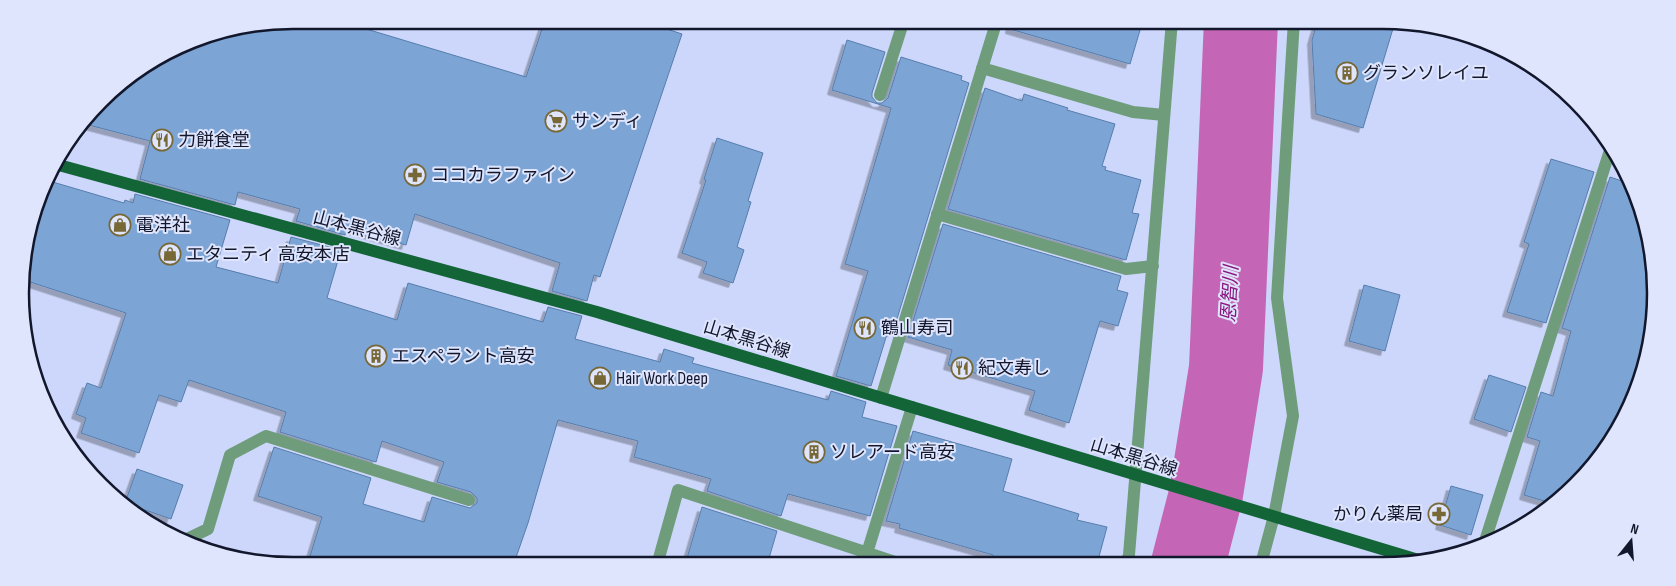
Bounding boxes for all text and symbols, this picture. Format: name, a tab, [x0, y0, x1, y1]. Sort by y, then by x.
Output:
building icon: グランソレイユ	[1335, 61, 1359, 85]
place label: グランソレイユ	[1363, 63, 1489, 84]
supermarket icon: サンディ	[544, 109, 568, 133]
place label: サンディ	[572, 111, 643, 132]
restaurant icon: 力餅食堂	[150, 128, 174, 152]
place label: 力餅食堂	[178, 130, 250, 151]
pharmacy icon: ココカラファイン	[403, 163, 427, 187]
place label: ココカラファイン	[431, 165, 575, 186]
street label: 山本黒谷線	[311, 207, 403, 250]
shop icon: 電洋社	[108, 213, 132, 237]
place label: 電洋社	[136, 215, 190, 236]
shop icon: エタニティ 高安本店	[158, 242, 182, 266]
place label: エタニティ 高安本店	[186, 244, 350, 265]
water label: 恩智川	[1218, 263, 1244, 323]
street label: 山本黒谷線	[701, 316, 793, 363]
restaurant icon: 鶴山寿司	[853, 316, 877, 340]
place label: 鶴山寿司	[881, 318, 953, 339]
building icon: エスペラント高安	[364, 344, 388, 368]
place label: エスペラント高安	[392, 346, 535, 367]
restaurant icon: 紀文寿し	[950, 356, 974, 380]
place label: 紀文寿し	[978, 358, 1050, 379]
shop icon: Hair Work Deep	[588, 366, 612, 390]
place label: Hair Work Deep	[616, 368, 708, 389]
street label: 山本黒谷線	[1088, 434, 1180, 481]
building icon: ソレアード高安	[802, 440, 826, 464]
place label: ソレアード高安	[830, 442, 955, 463]
pharmacy icon: かりん薬局	[1427, 502, 1451, 526]
place label: かりん薬局	[1333, 504, 1423, 525]
north arrow	[1606, 516, 1656, 566]
text: N	[1629, 520, 1641, 538]

